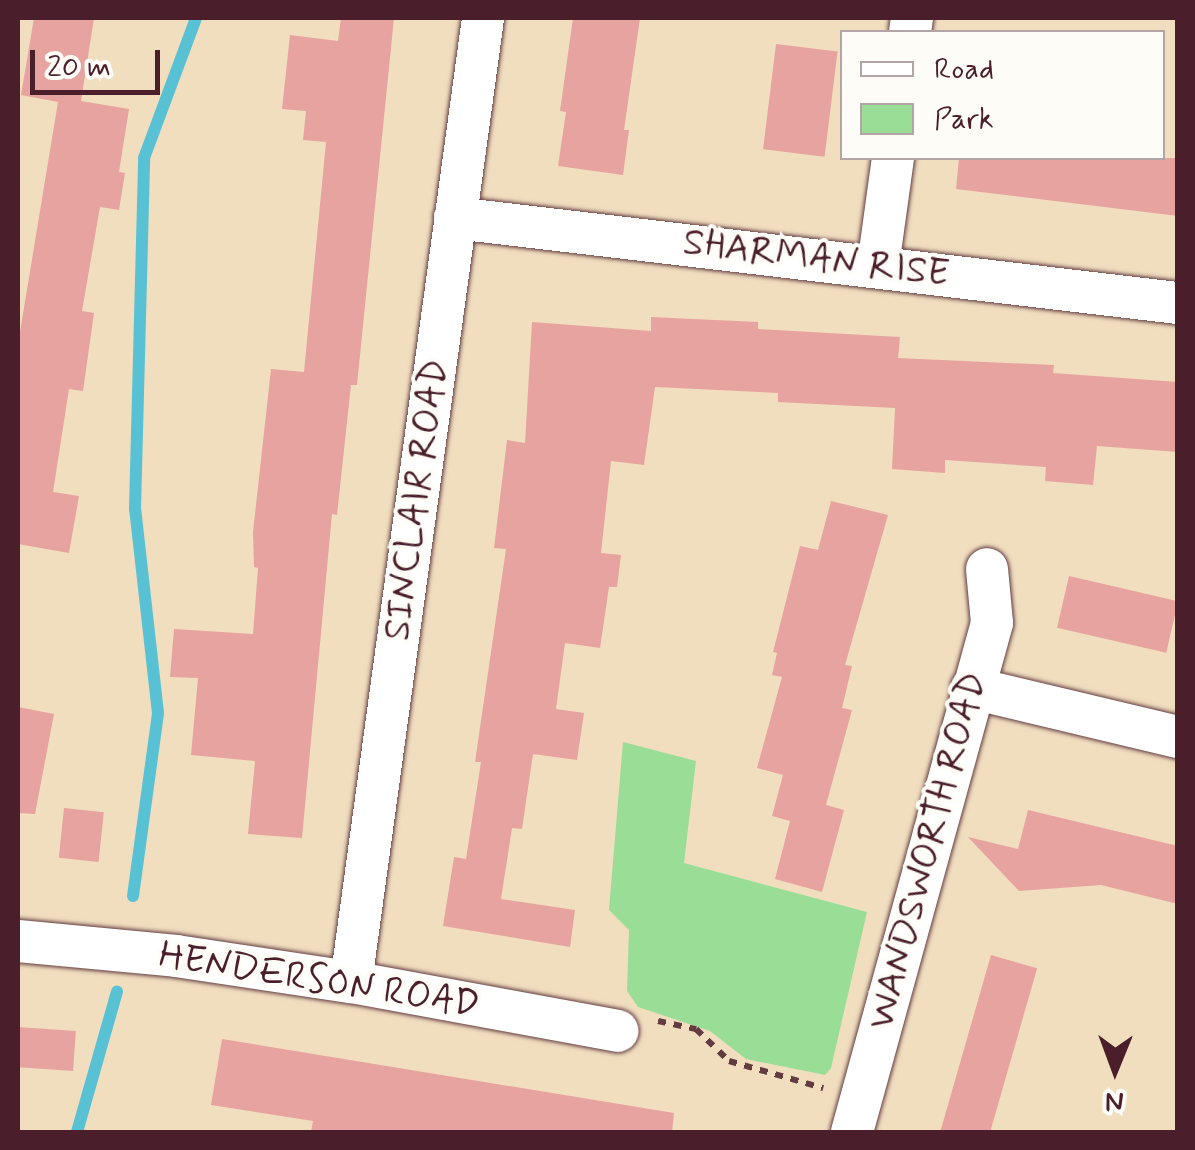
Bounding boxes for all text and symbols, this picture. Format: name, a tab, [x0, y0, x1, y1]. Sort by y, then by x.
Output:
scale bar	[35, 30, 165, 92]
legend	[840, 30, 1165, 160]
text: 20 m	[47, 48, 111, 87]
text: Road	[934, 50, 994, 89]
text: Park	[934, 100, 994, 139]
street label: SHARMAN RISE	[677, 220, 955, 298]
street label: SINCLAIR ROAD	[375, 359, 459, 641]
street label: WANDSWORTH ROAD	[859, 670, 997, 1032]
street label: HENDERSON ROAD	[155, 933, 483, 1029]
north arrow	[1065, 1020, 1165, 1120]
text: N	[1105, 1082, 1124, 1119]

